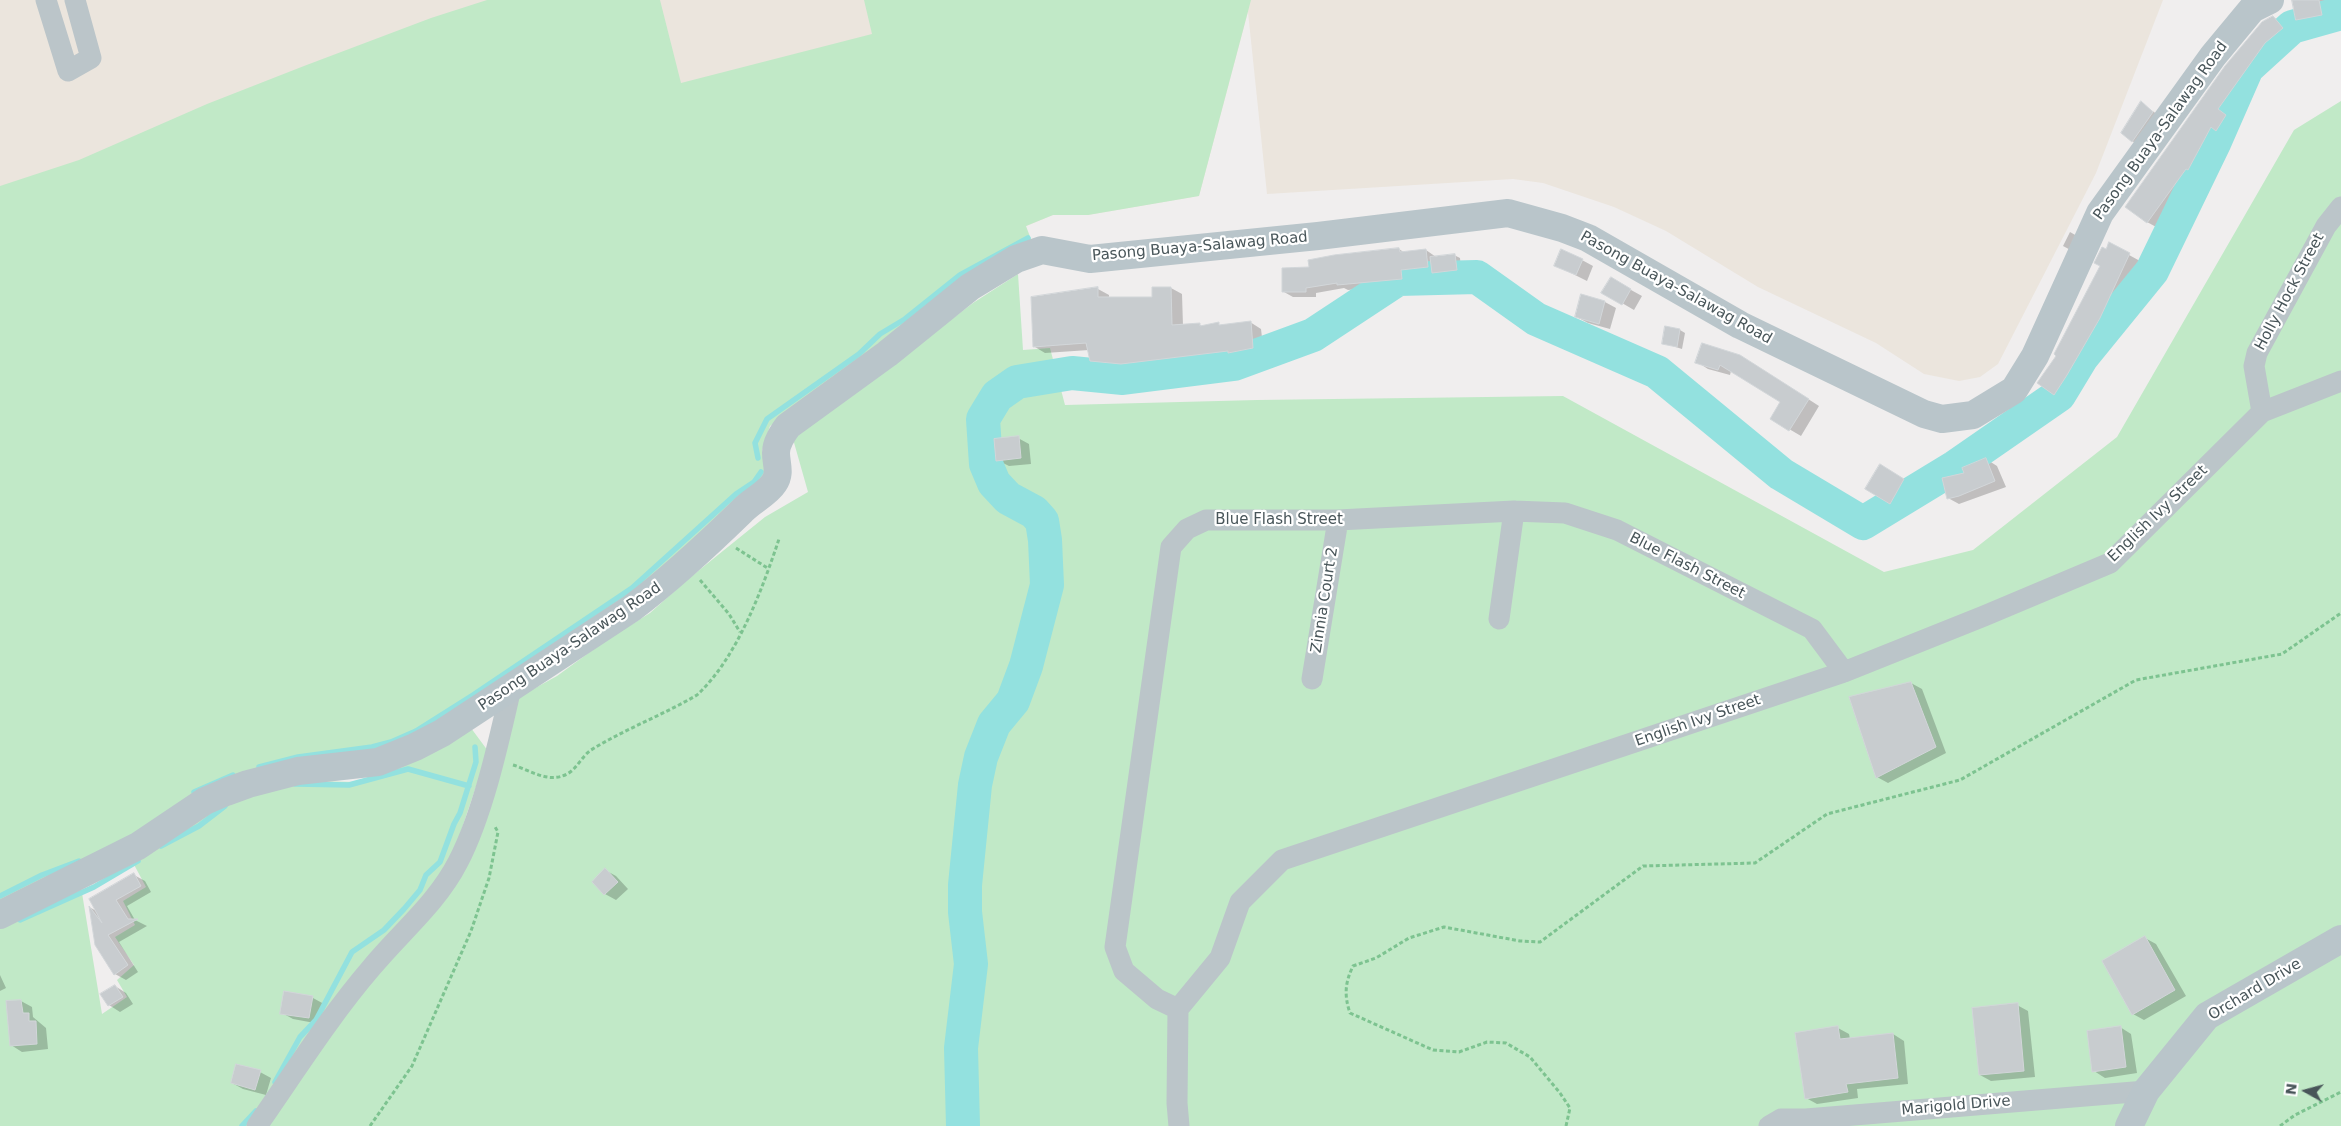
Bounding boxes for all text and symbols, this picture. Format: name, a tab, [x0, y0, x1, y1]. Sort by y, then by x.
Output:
street label: Pasong Buaya-Salawag Road	[2090, 38, 2232, 224]
street label: Pasong Buaya-Salawag Road	[1577, 228, 1775, 348]
street label: Pasong Buaya-Salawag Road	[1091, 229, 1309, 265]
street label: Holly Hock Street	[2251, 230, 2329, 354]
street label: English Ivy Street	[2104, 462, 2212, 566]
street label: Blue Flash Street	[1215, 511, 1343, 529]
street label: Blue Flash Street	[1626, 529, 1748, 603]
street label: Zinnia Court 2	[1308, 546, 1342, 654]
street label: Pasong Buaya-Salawag Road	[475, 579, 665, 715]
street label: English Ivy Street	[1633, 691, 1763, 751]
street label: Orchard Drive	[2205, 955, 2305, 1025]
north arrow	[2281, 1066, 2331, 1116]
text: N	[2282, 1082, 2300, 1096]
street label: Marigold Drive	[1901, 1092, 2011, 1120]

